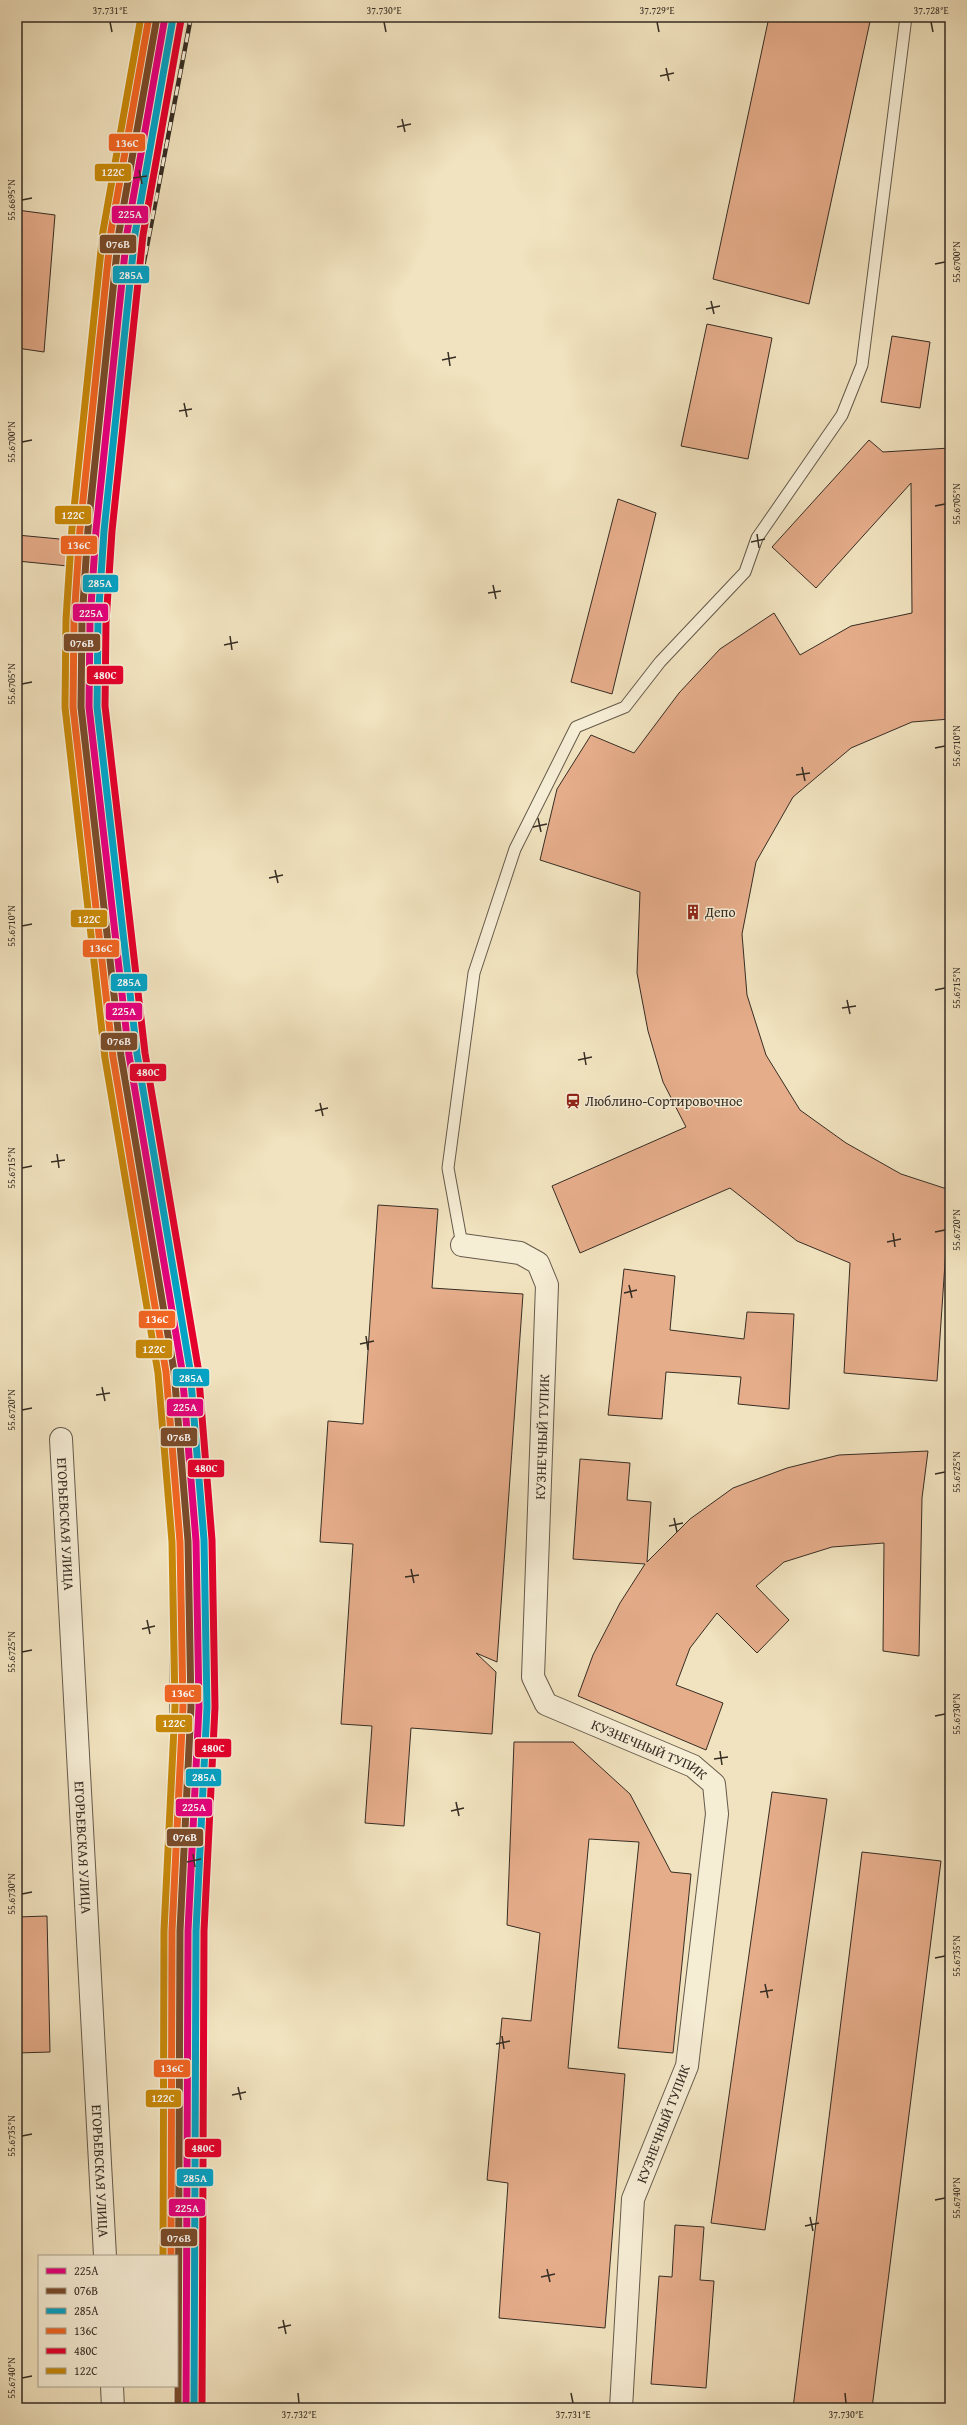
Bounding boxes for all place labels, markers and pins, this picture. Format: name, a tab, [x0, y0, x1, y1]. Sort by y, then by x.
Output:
place label: Депо	[704, 902, 736, 922]
building icon: Депо	[684, 903, 702, 921]
place label: Люблино-Сортировочное	[585, 1091, 743, 1111]
station icon: Люблино-Сортировочное	[564, 1092, 582, 1110]

